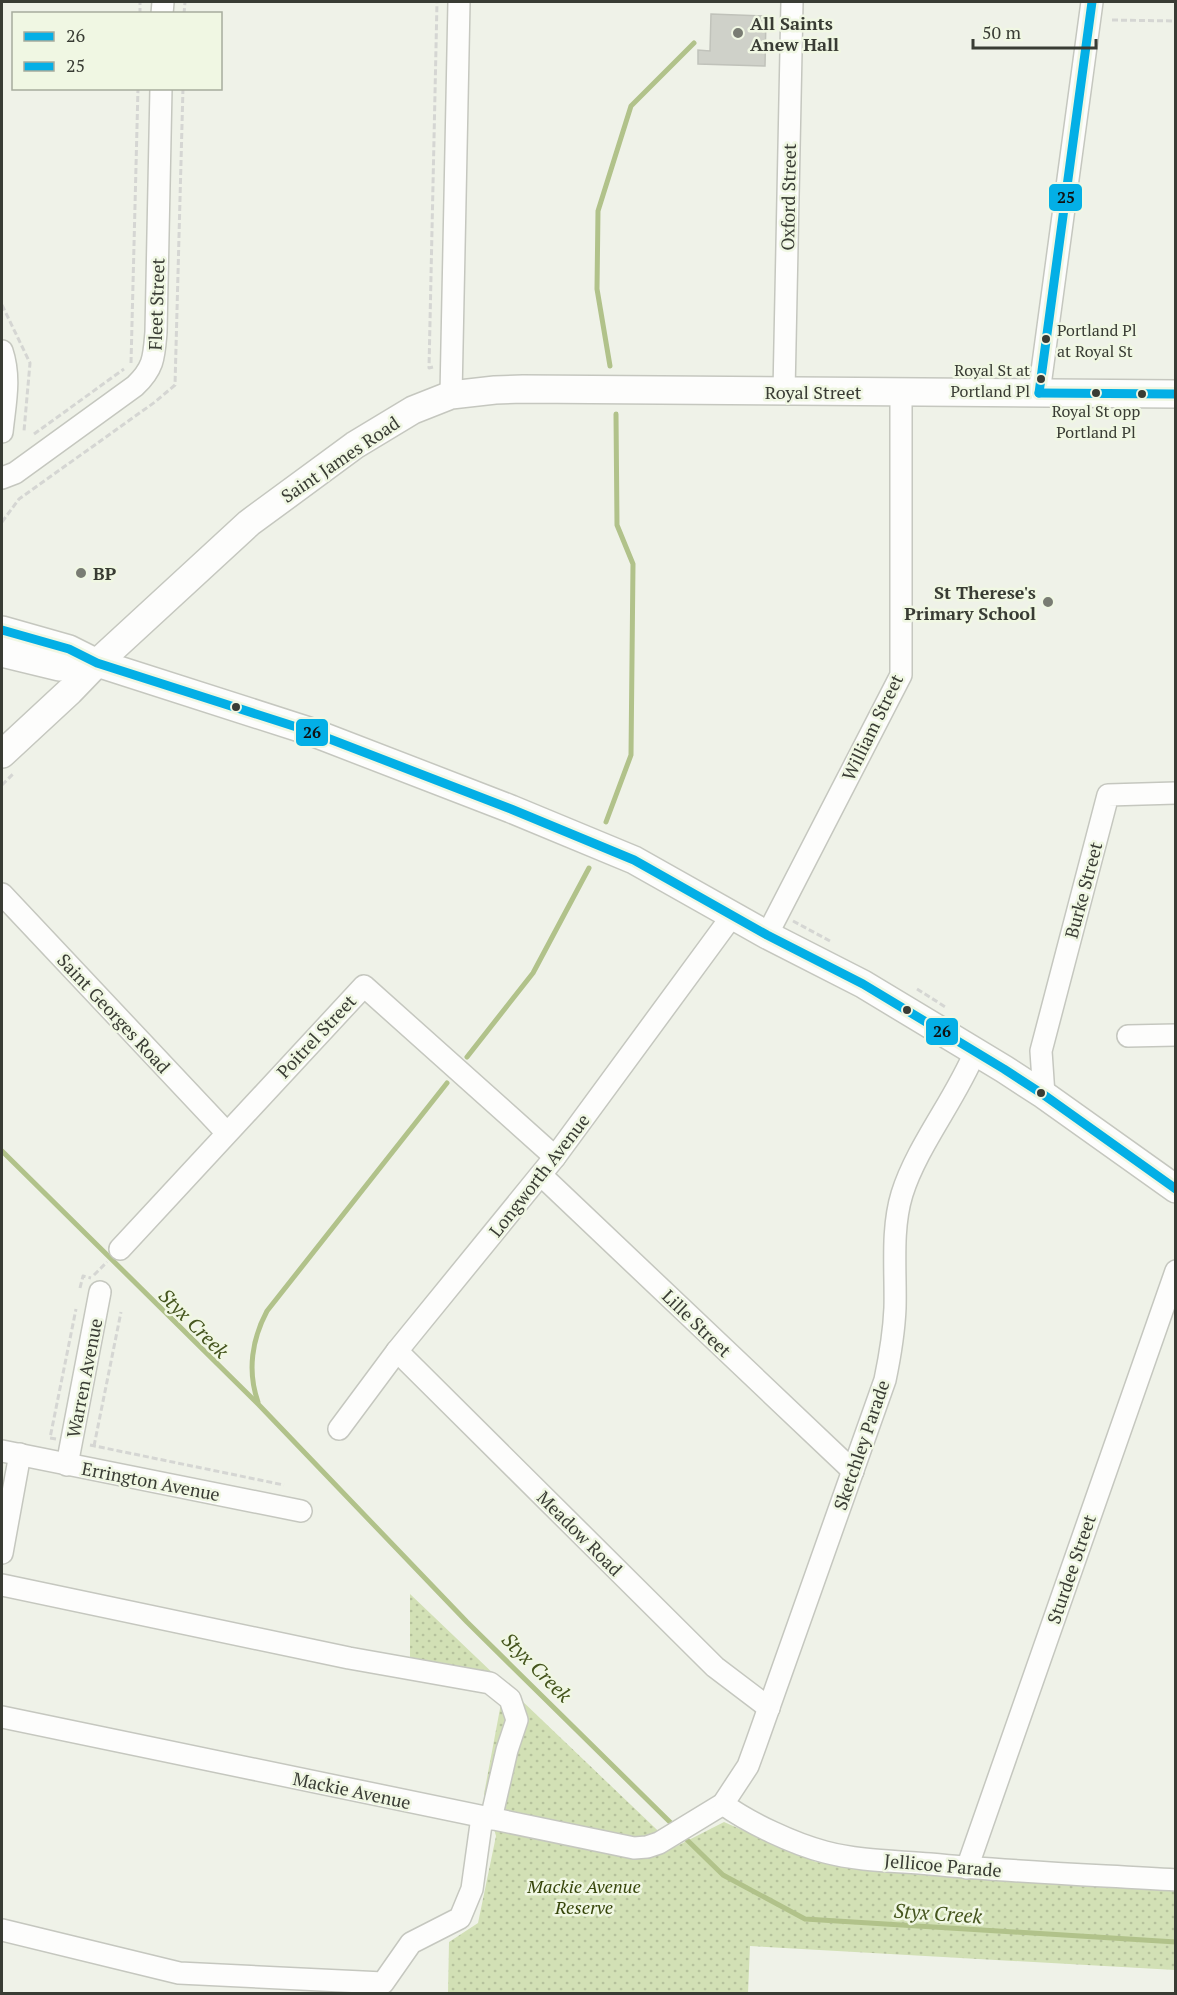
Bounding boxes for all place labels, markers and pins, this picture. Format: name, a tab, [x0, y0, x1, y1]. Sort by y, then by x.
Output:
place label: All Saints Anew Hall	[750, 11, 839, 56]
marker: All Saints Anew Hall	[731, 26, 745, 40]
place label: Portland Pl at Royal St	[1057, 319, 1137, 362]
marker: Portland Pl at Royal St	[1040, 333, 1052, 345]
place label: Royal St at Portland Pl	[950, 359, 1030, 402]
marker: Royal St at Portland Pl	[1035, 373, 1047, 385]
marker: Royal St opp Portland Pl	[1090, 387, 1102, 399]
unlabelled marker	[1136, 388, 1148, 400]
place label: Royal St opp Portland Pl	[1052, 400, 1140, 443]
place label: BP	[93, 561, 117, 585]
marker: BP	[74, 566, 88, 580]
place label: St Therese's Primary School	[904, 580, 1036, 625]
marker: St Therese's Primary School	[1041, 595, 1055, 609]
unlabelled marker	[230, 701, 242, 713]
unlabelled marker	[901, 1004, 913, 1016]
unlabelled marker	[1035, 1087, 1047, 1099]

